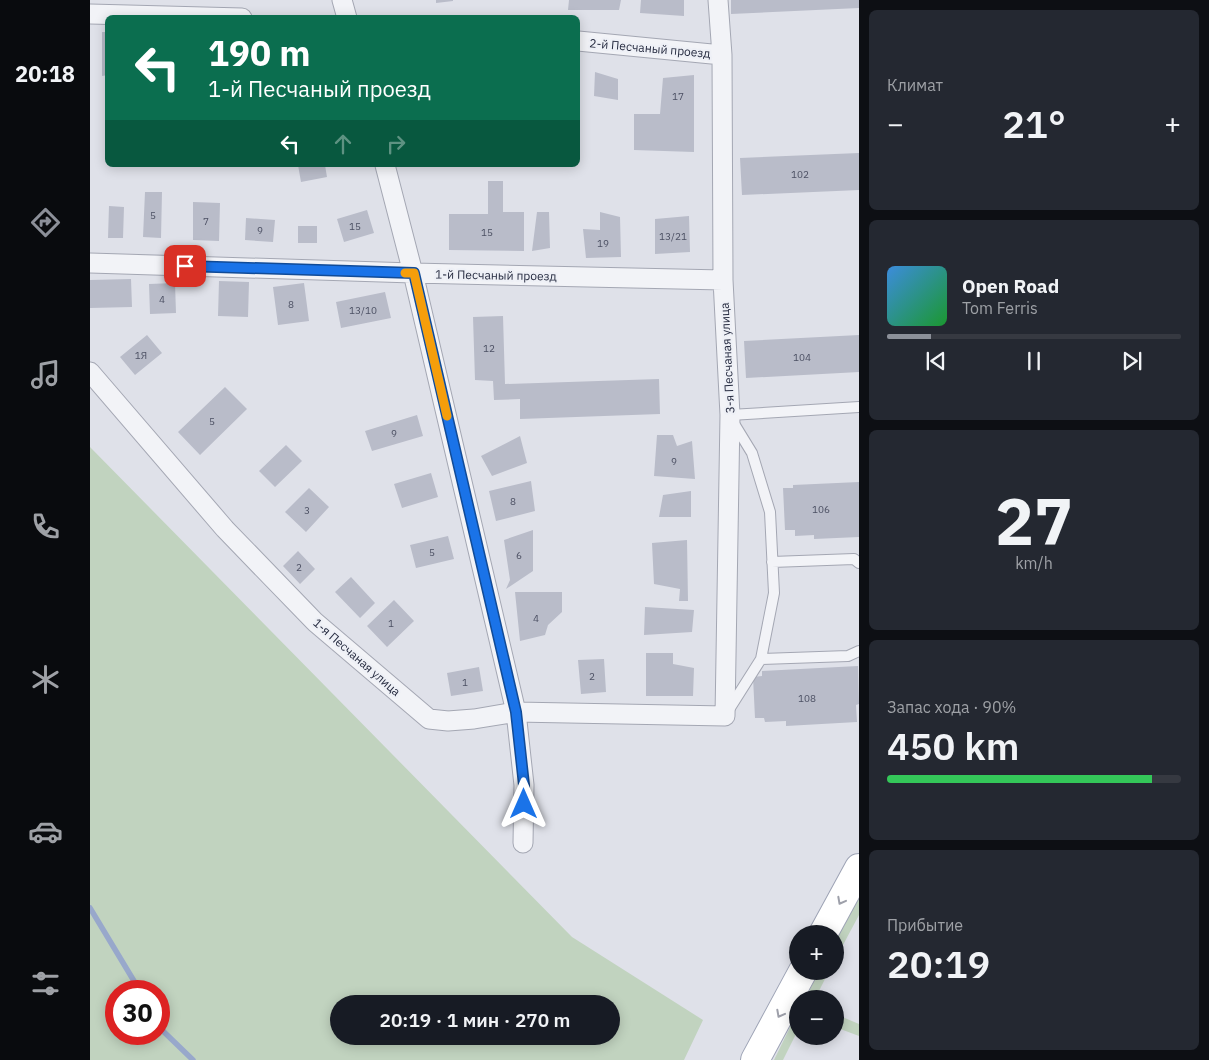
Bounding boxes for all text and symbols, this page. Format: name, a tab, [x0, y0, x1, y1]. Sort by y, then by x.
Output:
text: 190 m	[208, 30, 311, 76]
icon: left	[125, 35, 190, 100]
street label: 2-й Песчаный проезд	[589, 35, 711, 61]
text: 20:18	[15, 59, 75, 88]
text: 1-й Песчаный проезд	[208, 74, 431, 103]
text: Климат	[887, 75, 943, 95]
house number: 17	[672, 90, 684, 103]
text: 21°	[1002, 99, 1066, 148]
text: −	[887, 105, 904, 142]
text: +	[1164, 105, 1181, 142]
icon: left	[276, 130, 304, 158]
icon: ahead	[329, 130, 357, 158]
icon: right	[382, 130, 410, 158]
house number: 102	[791, 168, 809, 181]
icon: directions	[28, 205, 63, 240]
house number: 5	[150, 209, 156, 222]
house number: 7	[203, 215, 209, 228]
house number: 15	[349, 220, 361, 233]
house number: 9	[257, 224, 263, 237]
house number: 15	[481, 226, 493, 239]
house number: 13/21	[659, 230, 687, 243]
house number: 19	[597, 237, 609, 250]
pin	[164, 245, 206, 287]
icon: arrive	[171, 252, 199, 280]
street label: 1-й Песчаный проезд	[435, 266, 557, 284]
text: Open Road	[962, 274, 1059, 298]
house number: 4	[159, 293, 165, 306]
house number: 8	[288, 298, 294, 311]
text: Tom Ferris	[962, 298, 1038, 318]
street label: 3-я Песчаная улица	[717, 302, 737, 414]
house number: 13/10	[349, 304, 377, 317]
house number: 12	[483, 342, 495, 355]
icon: previous	[922, 347, 950, 375]
icon: pause	[1020, 347, 1048, 375]
icon: next	[1118, 347, 1146, 375]
house number: 1Я	[135, 349, 147, 362]
house number: 104	[793, 351, 811, 364]
icon: music	[28, 357, 63, 392]
house number: 5	[209, 415, 215, 428]
house number: 9	[391, 427, 397, 440]
house number: 9	[671, 455, 677, 468]
text: 27	[995, 478, 1073, 563]
house number: 8	[510, 495, 516, 508]
house number: 106	[812, 503, 830, 516]
house number: 3	[304, 504, 310, 517]
icon: phone	[28, 509, 63, 544]
house number: 5	[429, 546, 435, 559]
house number: 6	[516, 549, 522, 562]
text: km/h	[1015, 553, 1053, 573]
house number: 2	[296, 561, 302, 574]
house number: 4	[533, 612, 539, 625]
street label: 1-я Песчаная улица	[310, 615, 404, 699]
house number: 1	[388, 617, 394, 630]
icon: climate	[28, 662, 63, 697]
house number: 2	[589, 670, 595, 683]
house number: 1	[462, 676, 468, 689]
house number: 108	[798, 692, 816, 705]
text: Запас хода · 90%	[887, 697, 1016, 717]
text: 450 km	[887, 721, 1019, 770]
position arrow	[497, 777, 549, 829]
icon: car	[28, 814, 63, 849]
one-way arrow	[837, 895, 847, 904]
text: Прибытие	[887, 915, 963, 935]
map controls	[789, 925, 844, 1045]
button: +	[789, 925, 844, 980]
text: 20:19	[887, 939, 990, 988]
icon: filters	[28, 966, 63, 1001]
speed limit sign: 30	[105, 980, 170, 1045]
button: −	[789, 990, 844, 1045]
text: 20:19 · 1 мин · 270 m	[380, 1008, 570, 1032]
one-way arrow	[776, 1009, 786, 1018]

